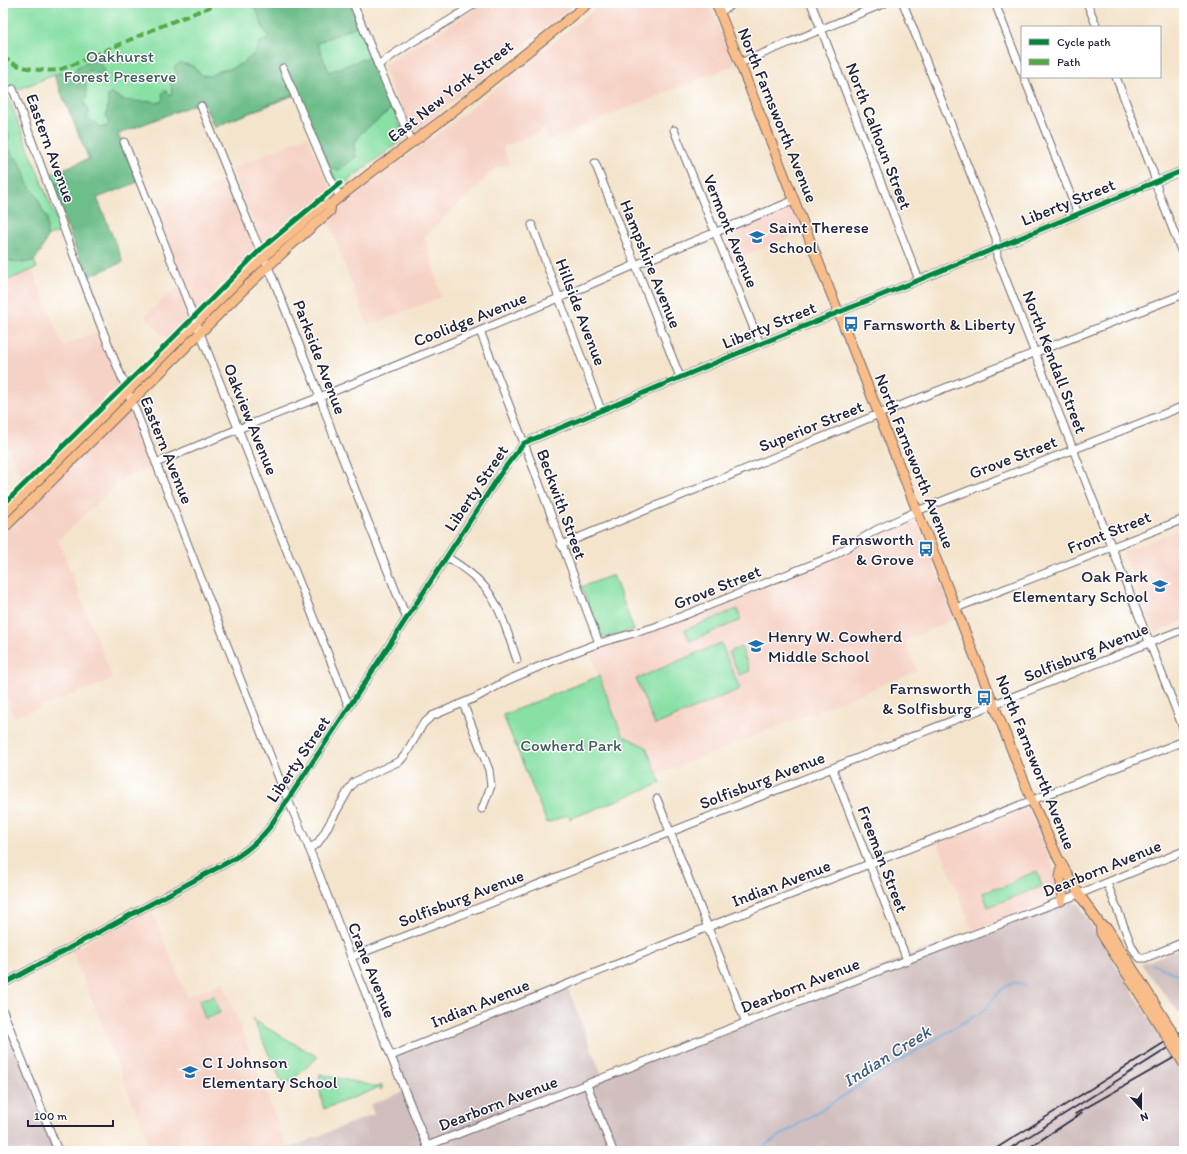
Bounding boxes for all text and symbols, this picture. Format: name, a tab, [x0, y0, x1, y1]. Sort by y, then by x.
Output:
street label: North Farnsworth Avenue	[734, 25, 822, 205]
legend	[1021, 26, 1161, 78]
street label: East New York Street	[383, 35, 517, 146]
text: Cycle path	[1057, 35, 1111, 49]
park label: Oakhurst Forest Preserve	[64, 46, 176, 86]
text: Path	[1057, 55, 1080, 69]
street label: North Calhoun Street	[842, 60, 916, 212]
street label: Eastern Avenue	[22, 91, 80, 205]
street label: Vermont Avenue	[699, 171, 763, 291]
street label: Liberty Street	[1018, 174, 1118, 230]
street label: Hampshire Avenue	[616, 197, 686, 331]
place label: Saint Therese School	[769, 217, 869, 257]
school or university icon: Saint Therese School	[748, 228, 766, 246]
street label: Hillside Avenue	[551, 256, 611, 368]
street label: Coolidge Avenue	[410, 287, 530, 351]
street label: North Kendall Street	[1019, 288, 1091, 436]
street label: Parkside Avenue	[289, 297, 351, 417]
street label: Liberty Street	[719, 297, 819, 353]
place label: Farnsworth & Liberty	[863, 314, 1015, 334]
bus stop icon: Farnsworth & Liberty	[842, 315, 860, 333]
street label: Oakview Avenue	[219, 360, 283, 478]
street label: North Farnsworth Avenue	[871, 371, 959, 551]
street label: Eastern Avenue	[136, 393, 198, 507]
street label: Superior Street	[756, 396, 866, 456]
street label: Grove Street	[966, 431, 1060, 483]
street label: Liberty Street	[440, 441, 512, 535]
street label: Beckwith Street	[533, 446, 591, 562]
street label: Front Street	[1064, 506, 1154, 558]
place label: Farnsworth & Grove	[831, 529, 915, 569]
bus stop icon: Farnsworth & Grove	[917, 540, 935, 558]
street label: Grove Street	[670, 560, 764, 614]
place label: Oak Park Elementary School	[1012, 566, 1148, 606]
school or university icon: Oak Park Elementary School	[1151, 577, 1169, 595]
street label: Solfisburg Avenue	[1021, 618, 1151, 686]
place label: Henry W. Cowherd Middle School	[768, 626, 903, 666]
school or university icon: Henry W. Cowherd Middle School	[747, 637, 765, 655]
street label: North Farnsworth Avenue	[992, 672, 1080, 852]
place label: Farnsworth & Solfisburg	[882, 678, 973, 718]
bus stop icon: Farnsworth & Solfisburg	[975, 689, 993, 707]
street label: Liberty Street	[262, 712, 334, 806]
park label: Cowherd Park	[520, 735, 622, 755]
street label: Solfisburg Avenue	[696, 747, 828, 813]
street label: Freeman Street	[854, 803, 912, 915]
street label: Dearborn Avenue	[1040, 835, 1164, 901]
street label: Indian Avenue	[729, 855, 833, 911]
street label: Solfisburg Avenue	[395, 865, 527, 931]
street label: Crane Avenue	[344, 919, 400, 1021]
street label: Dearborn Avenue	[738, 953, 862, 1017]
street label: Indian Avenue	[428, 974, 532, 1032]
water label: Indian Creek	[839, 1019, 936, 1092]
place label: C I Johnson Elementary School	[202, 1052, 338, 1092]
school or university icon: C I Johnson Elementary School	[181, 1063, 199, 1081]
street label: Dearborn Avenue	[436, 1071, 560, 1135]
north arrow	[1121, 1088, 1161, 1128]
scale bar	[28, 1102, 113, 1128]
text: 100 m	[34, 1109, 67, 1123]
text: N	[1139, 1109, 1150, 1124]

